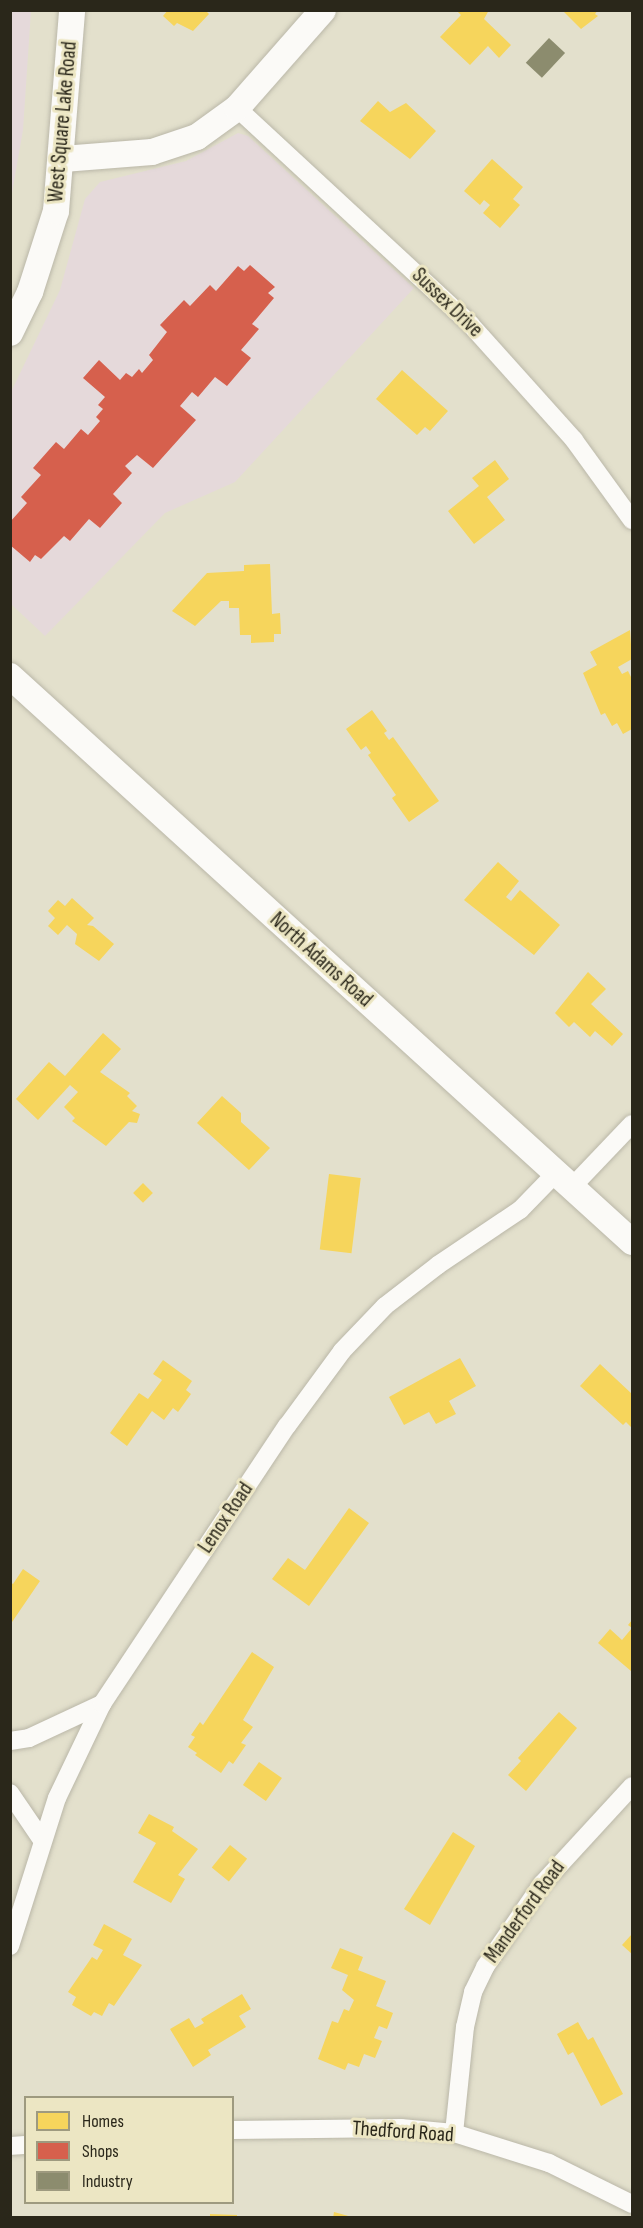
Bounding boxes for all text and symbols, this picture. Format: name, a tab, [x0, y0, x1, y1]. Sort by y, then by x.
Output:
street label: West Square Lake Road	[43, 41, 83, 203]
street label: Sussex Drive	[406, 263, 488, 343]
street label: North Adams Road	[265, 907, 377, 1013]
street label: Lenox Road	[193, 1478, 259, 1558]
street label: Manderford Road	[479, 1856, 571, 1968]
legend	[24, 2096, 234, 2204]
text: Homes	[82, 2111, 124, 2132]
street label: Thedford Road	[351, 2116, 455, 2148]
text: Shops	[82, 2141, 119, 2162]
text: Industry	[82, 2171, 133, 2192]

